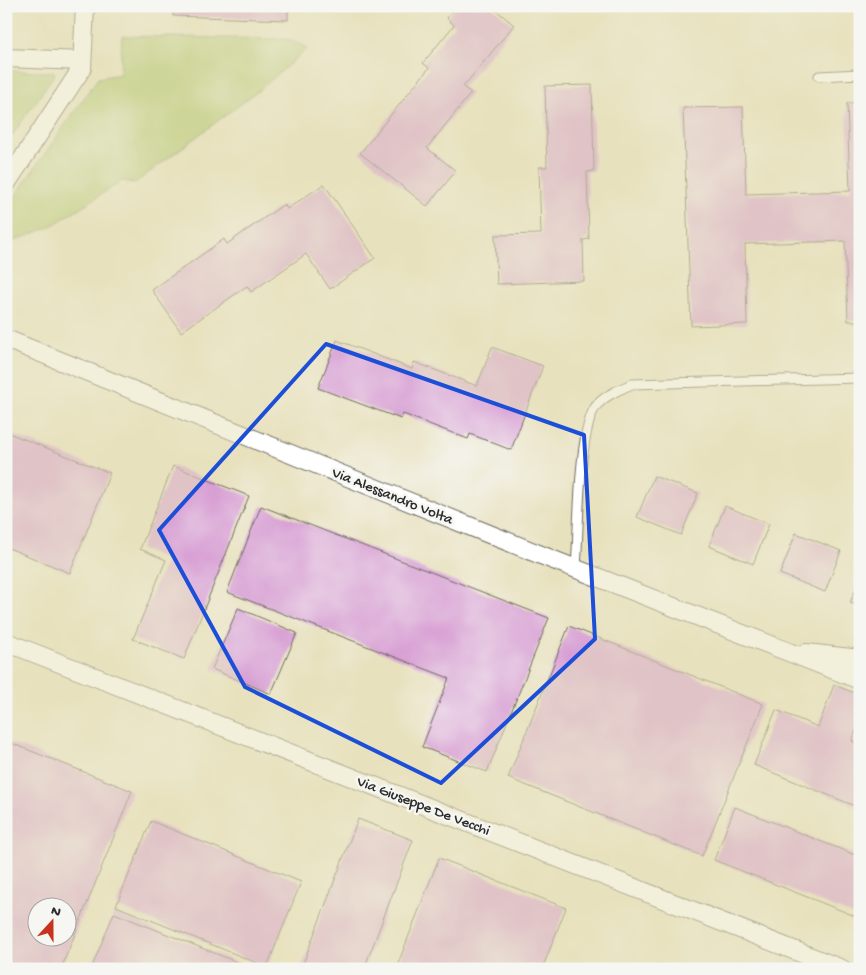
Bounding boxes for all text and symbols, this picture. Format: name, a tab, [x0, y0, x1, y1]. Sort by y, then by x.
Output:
street label: Via Alessandro Volta	[328, 464, 456, 530]
street label: Via Giuseppe De Vecchi	[353, 773, 492, 841]
north arrow	[28, 898, 78, 948]
text: N	[48, 903, 63, 922]

